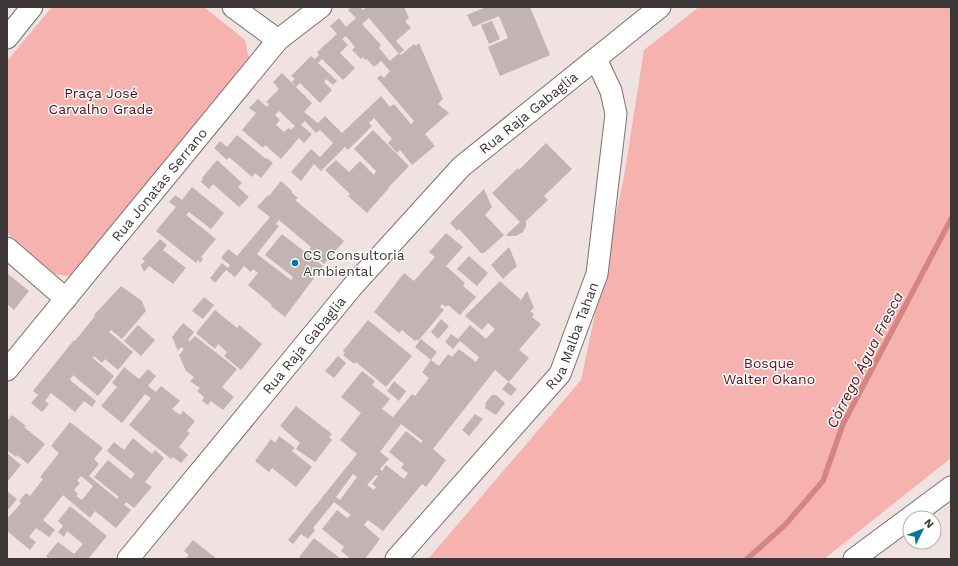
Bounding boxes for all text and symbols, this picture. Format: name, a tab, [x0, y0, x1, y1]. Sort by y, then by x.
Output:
street label: Rua Raja Gabaglia	[476, 68, 581, 157]
park label: Praça José Carvalho Grade	[49, 85, 153, 117]
street label: Rua Jonatas Serrano	[108, 125, 210, 244]
place label: CS Consultoria Ambiental	[303, 247, 405, 279]
marker: CS Consultoria Ambiental	[290, 258, 300, 268]
street label: Rua Malba Tahan	[542, 280, 601, 393]
water label: Córrego Água Fresca	[823, 289, 907, 431]
street label: Rua Raja Gabaglia	[259, 293, 349, 397]
park label: Bosque Walter Okano	[723, 355, 815, 387]
north arrow	[902, 510, 942, 550]
text: N	[921, 516, 936, 531]

